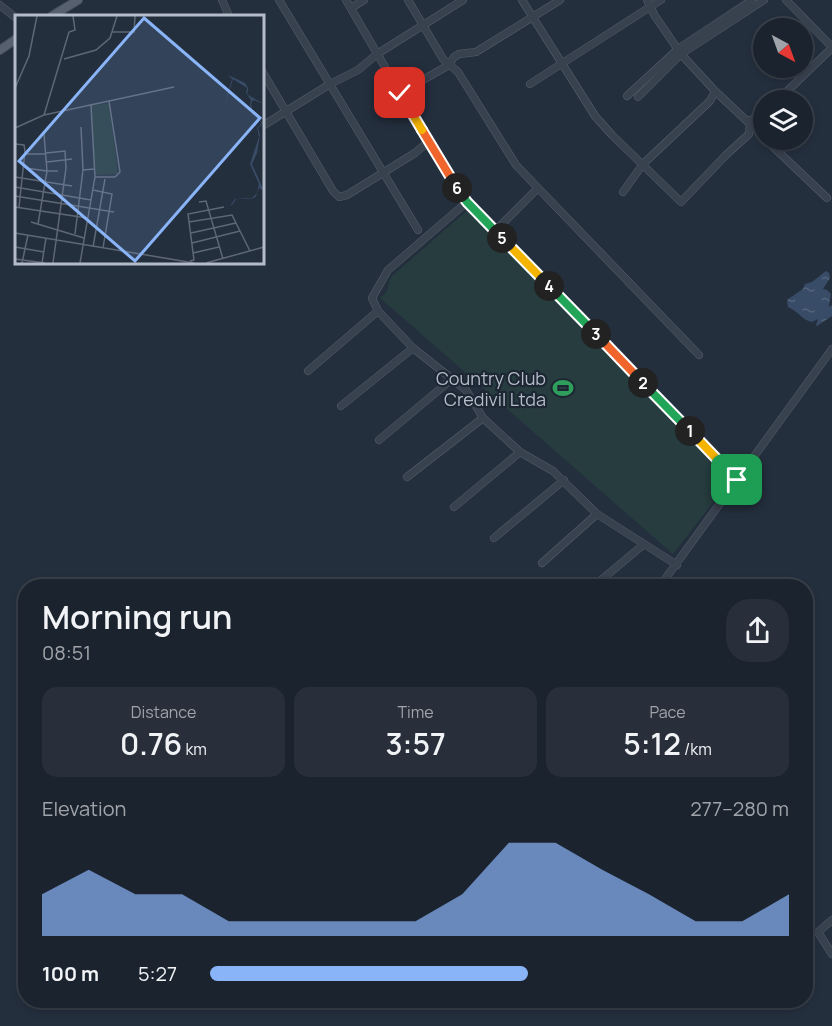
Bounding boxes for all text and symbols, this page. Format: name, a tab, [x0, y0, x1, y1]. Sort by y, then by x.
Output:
inset map	[15, 15, 264, 264]
north arrow	[753, 18, 813, 78]
map controls	[753, 18, 813, 150]
pin	[374, 67, 425, 118]
icon: check	[383, 76, 416, 109]
button: layers	[753, 90, 813, 150]
pin: 6	[442, 173, 472, 203]
text: 6	[452, 177, 462, 199]
pin: 5	[487, 223, 517, 253]
text: 5	[497, 227, 507, 249]
pin: 4	[534, 271, 564, 301]
text: 4	[544, 275, 554, 297]
pin: 3	[581, 319, 611, 349]
text: 3	[591, 323, 601, 345]
place label: Country Club Credivil Ltda	[436, 366, 546, 411]
pin: 2	[628, 368, 658, 398]
text: 2	[638, 372, 648, 394]
sports icon: Country Club Credivil Ltda	[551, 376, 575, 400]
pin: 1	[675, 416, 705, 446]
text: 1	[686, 420, 694, 442]
pin	[711, 454, 762, 505]
icon: arrive	[720, 463, 753, 496]
text: Morning run	[42, 594, 232, 639]
button: share	[726, 599, 789, 662]
text: 08:51	[42, 639, 91, 666]
text: Distance	[131, 701, 196, 723]
text: Time	[397, 701, 434, 723]
text: Pace	[649, 701, 686, 723]
text: 0.76	[120, 723, 182, 764]
text: 3:57	[385, 723, 446, 764]
text: 5:12	[623, 723, 681, 764]
text: km	[182, 738, 207, 760]
text: /km	[681, 738, 712, 760]
text: Elevation	[42, 795, 126, 822]
text: 277–280 m	[690, 795, 789, 822]
text: 100 m	[42, 960, 99, 987]
text: 5:27	[138, 960, 177, 987]

